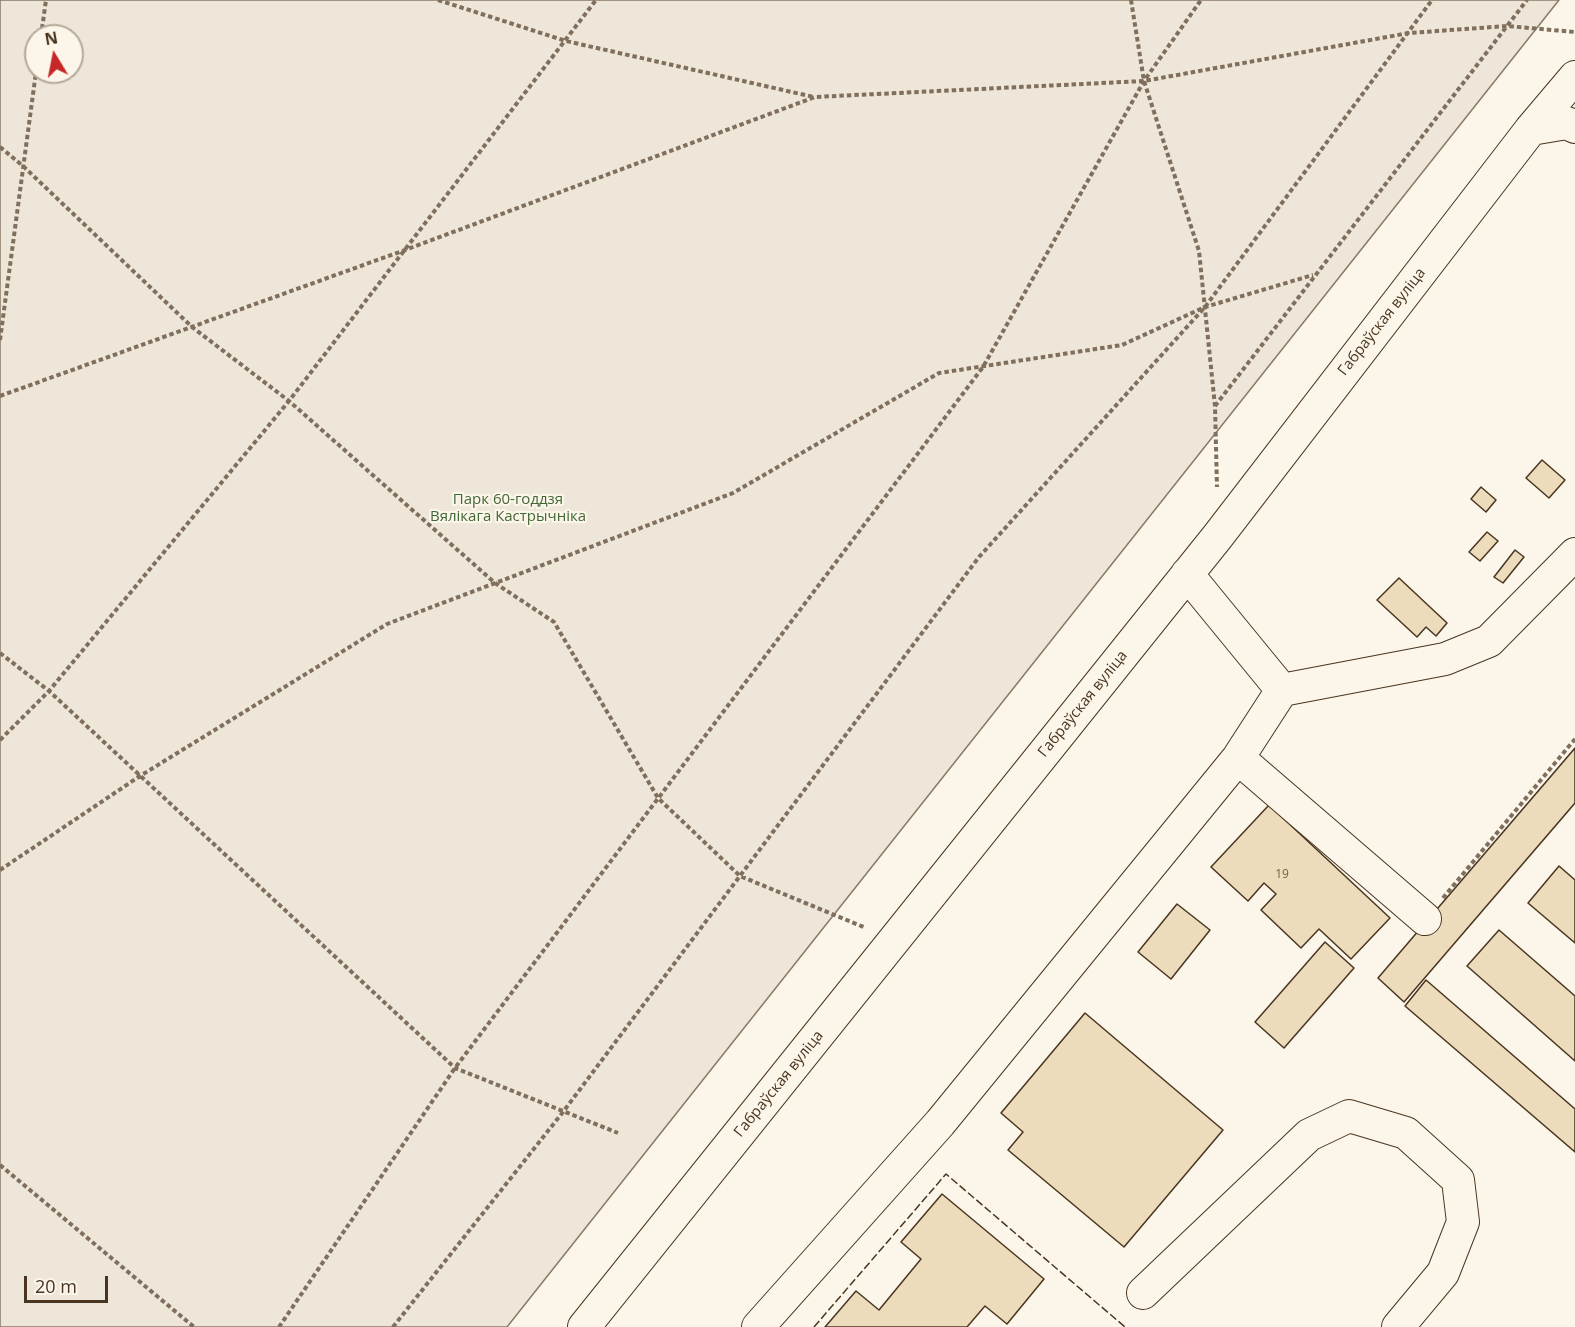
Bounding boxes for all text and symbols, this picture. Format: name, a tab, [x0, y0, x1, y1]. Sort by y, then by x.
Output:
north arrow	[24, 24, 84, 84]
text: N	[43, 26, 60, 50]
street label: Габраўская вуліца	[1334, 265, 1430, 379]
park label: Парк 60-годдзя Вялікага Кастрычніка	[430, 491, 586, 526]
street label: Габраўская вуліца	[1035, 647, 1131, 761]
house number: 19	[1275, 868, 1289, 882]
street label: Габраўская вуліца	[731, 1027, 827, 1141]
scale bar	[27, 1264, 111, 1302]
text: 20 m	[35, 1274, 77, 1298]

